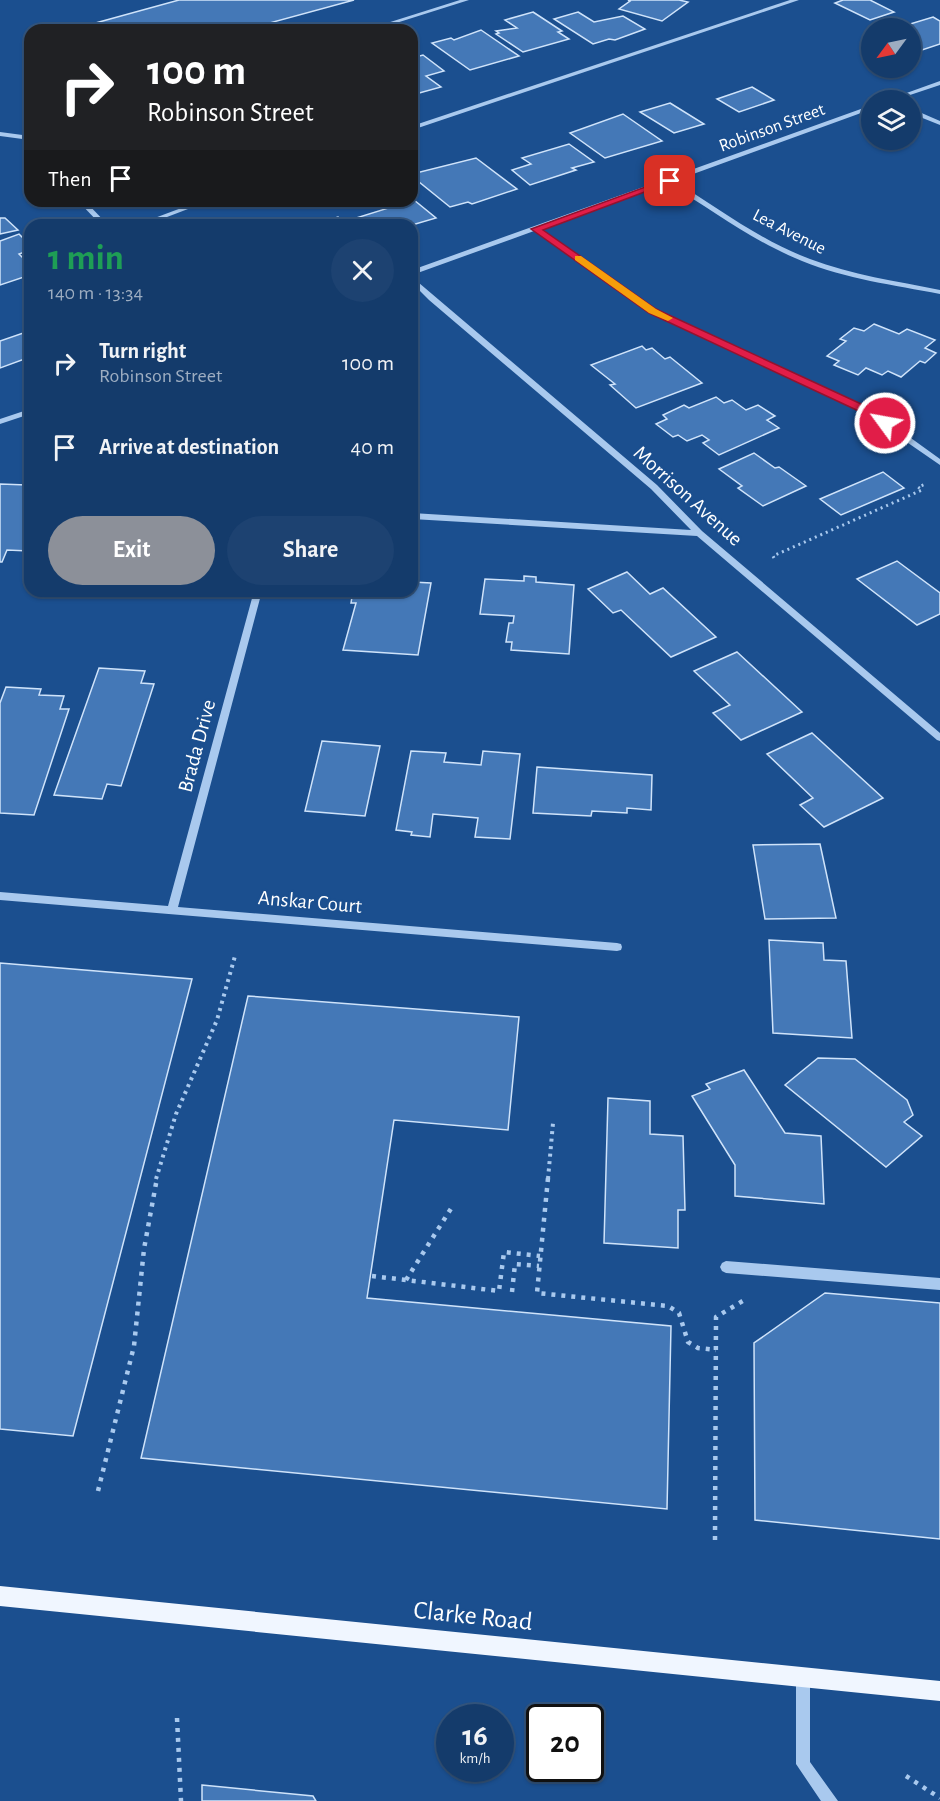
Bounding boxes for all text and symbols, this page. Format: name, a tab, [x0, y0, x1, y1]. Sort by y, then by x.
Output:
north arrow	[861, 18, 921, 78]
map controls	[861, 18, 921, 150]
icon: right	[48, 48, 126, 126]
text: 100 m	[147, 50, 246, 92]
button: layers	[861, 90, 921, 150]
text: Robinson Street	[147, 99, 314, 126]
street label: Robinson Street	[717, 100, 827, 155]
pin	[644, 155, 695, 206]
icon: arrive	[104, 162, 137, 195]
icon: arrive	[653, 164, 686, 197]
text: Then	[48, 168, 92, 190]
street label: Lea Avenue	[750, 206, 828, 258]
button: close	[331, 239, 394, 302]
text: 1 min	[48, 240, 124, 276]
text: 140 m · 13:34	[48, 283, 143, 303]
text: Turn right	[99, 340, 186, 362]
icon: right	[48, 347, 81, 380]
text: 100 m	[342, 352, 394, 374]
text: Robinson Street	[99, 366, 222, 386]
position arrow	[853, 391, 917, 455]
icon: arrive	[48, 431, 81, 464]
text: Arrive at destination	[99, 436, 279, 458]
text: 40 m	[351, 436, 394, 458]
street label: Morrison Avenue	[630, 442, 746, 550]
button: Exit	[48, 516, 215, 585]
button: Share	[227, 516, 394, 585]
street label: Brada Drive	[175, 697, 219, 795]
street label: Anskar Court	[257, 887, 363, 917]
street label: Clarke Road	[412, 1597, 534, 1635]
speed limit sign: 20	[526, 1704, 604, 1782]
text: 16	[462, 1721, 488, 1751]
text: km/h	[460, 1751, 490, 1766]

